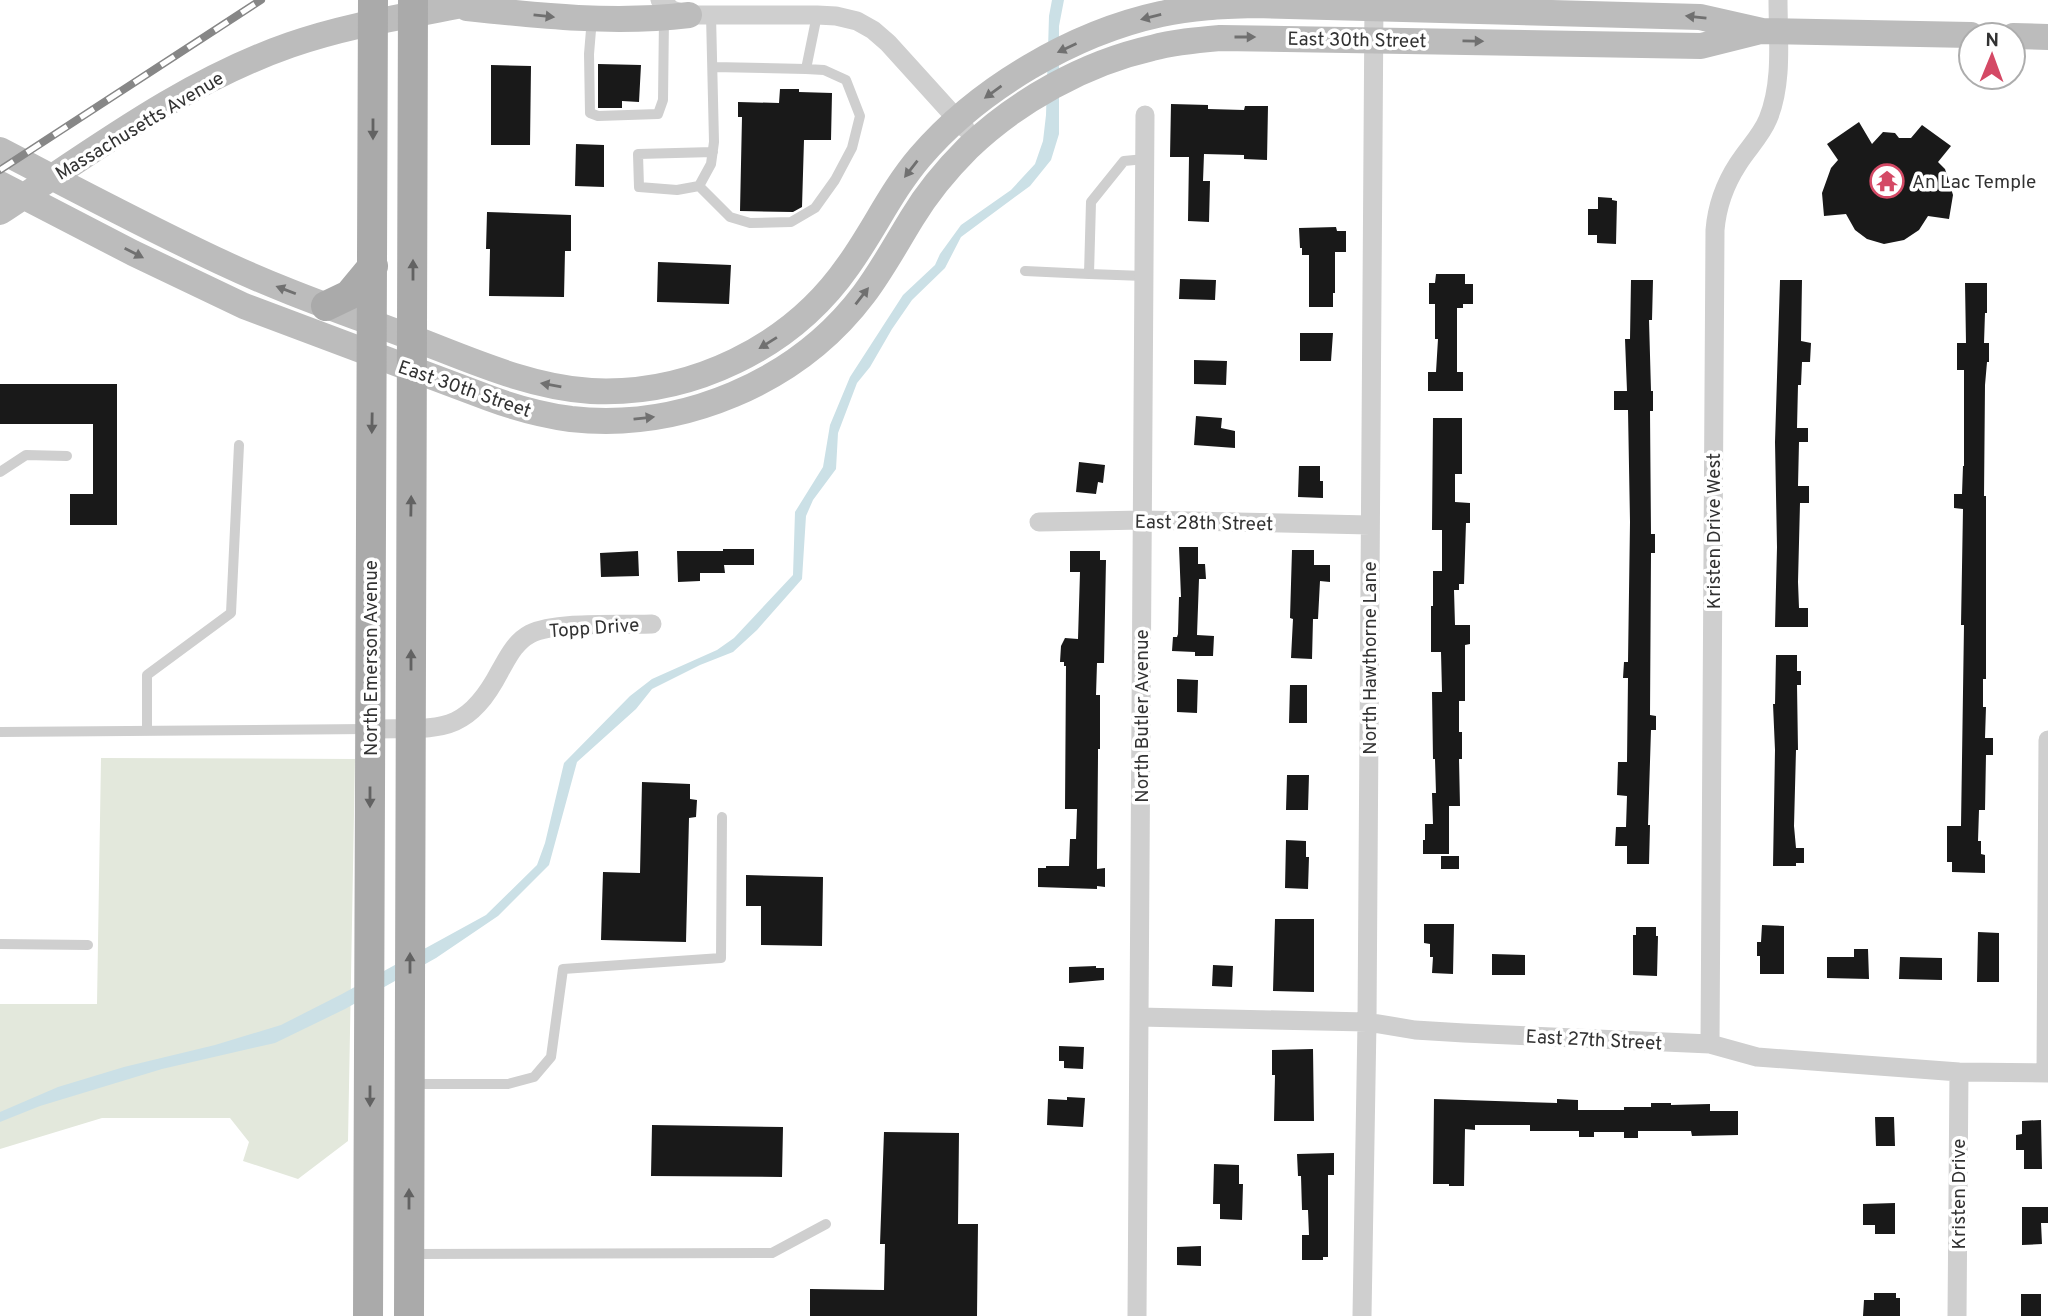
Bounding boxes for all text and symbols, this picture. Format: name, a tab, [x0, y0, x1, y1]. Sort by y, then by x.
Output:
one-way arrow	[533, 11, 555, 22]
one-way arrow	[1685, 11, 1707, 22]
one-way arrow	[1140, 12, 1162, 23]
north arrow	[1957, 21, 2027, 91]
street label: East 30th Street	[1287, 28, 1427, 54]
text: N	[1985, 29, 1999, 53]
one-way arrow	[1234, 31, 1256, 43]
one-way arrow	[1462, 35, 1484, 47]
one-way arrow	[1056, 43, 1077, 54]
street label: Massachusetts Avenue	[51, 67, 229, 187]
one-way arrow	[984, 85, 1002, 99]
one-way arrow	[367, 119, 379, 141]
one-way arrow	[903, 159, 918, 177]
temple icon: An Lac Temple	[1868, 162, 1906, 200]
place label: An Lac Temple	[1912, 171, 2036, 195]
one-way arrow	[124, 248, 144, 259]
one-way arrow	[407, 259, 419, 281]
one-way arrow	[275, 285, 296, 296]
one-way arrow	[855, 287, 869, 305]
one-way arrow	[759, 336, 778, 349]
street label: East 30th Street	[395, 356, 534, 424]
one-way arrow	[539, 379, 561, 390]
one-way arrow	[633, 412, 655, 423]
one-way arrow	[366, 413, 378, 435]
street label: Kristen Drive West	[1703, 453, 1727, 609]
one-way arrow	[405, 495, 417, 517]
street label: East 28th Street	[1134, 511, 1274, 537]
street label: North Emerson Avenue	[360, 560, 384, 756]
street label: North Hawthorne Lane	[1359, 561, 1383, 755]
street label: Topp Drive	[548, 614, 640, 644]
street label: North Butler Avenue	[1131, 629, 1155, 803]
one-way arrow	[405, 648, 417, 670]
one-way arrow	[364, 786, 376, 808]
one-way arrow	[404, 952, 416, 974]
street label: East 27th Street	[1525, 1025, 1663, 1057]
one-way arrow	[364, 1086, 376, 1108]
street label: Kristen Drive	[1948, 1139, 1972, 1249]
one-way arrow	[403, 1188, 415, 1210]

